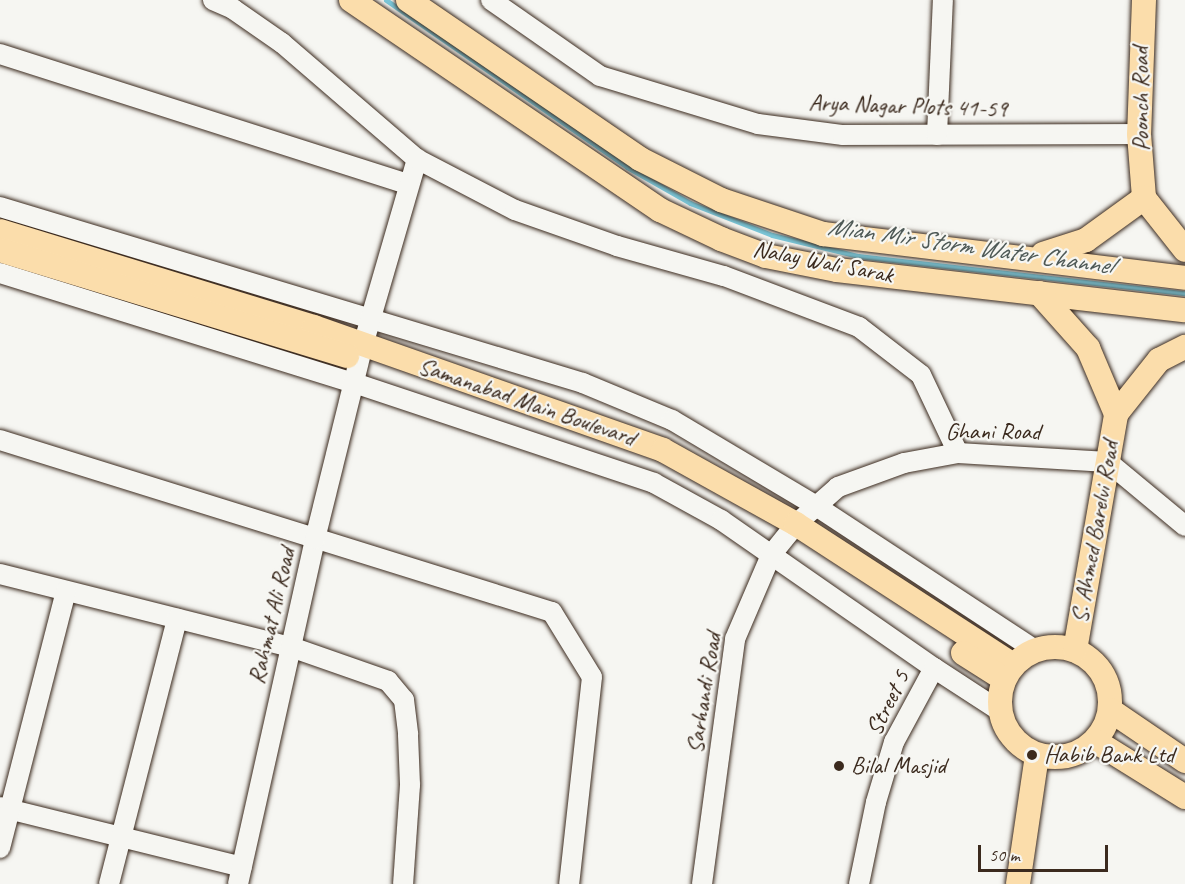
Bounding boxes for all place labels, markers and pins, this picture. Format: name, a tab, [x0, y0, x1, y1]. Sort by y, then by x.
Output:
place label: Habib Bank Ltd	[1044, 741, 1175, 769]
marker: Habib Bank Ltd	[1025, 748, 1039, 762]
place label: Bilal Masjid	[851, 752, 947, 780]
marker: Bilal Masjid	[832, 759, 846, 773]

